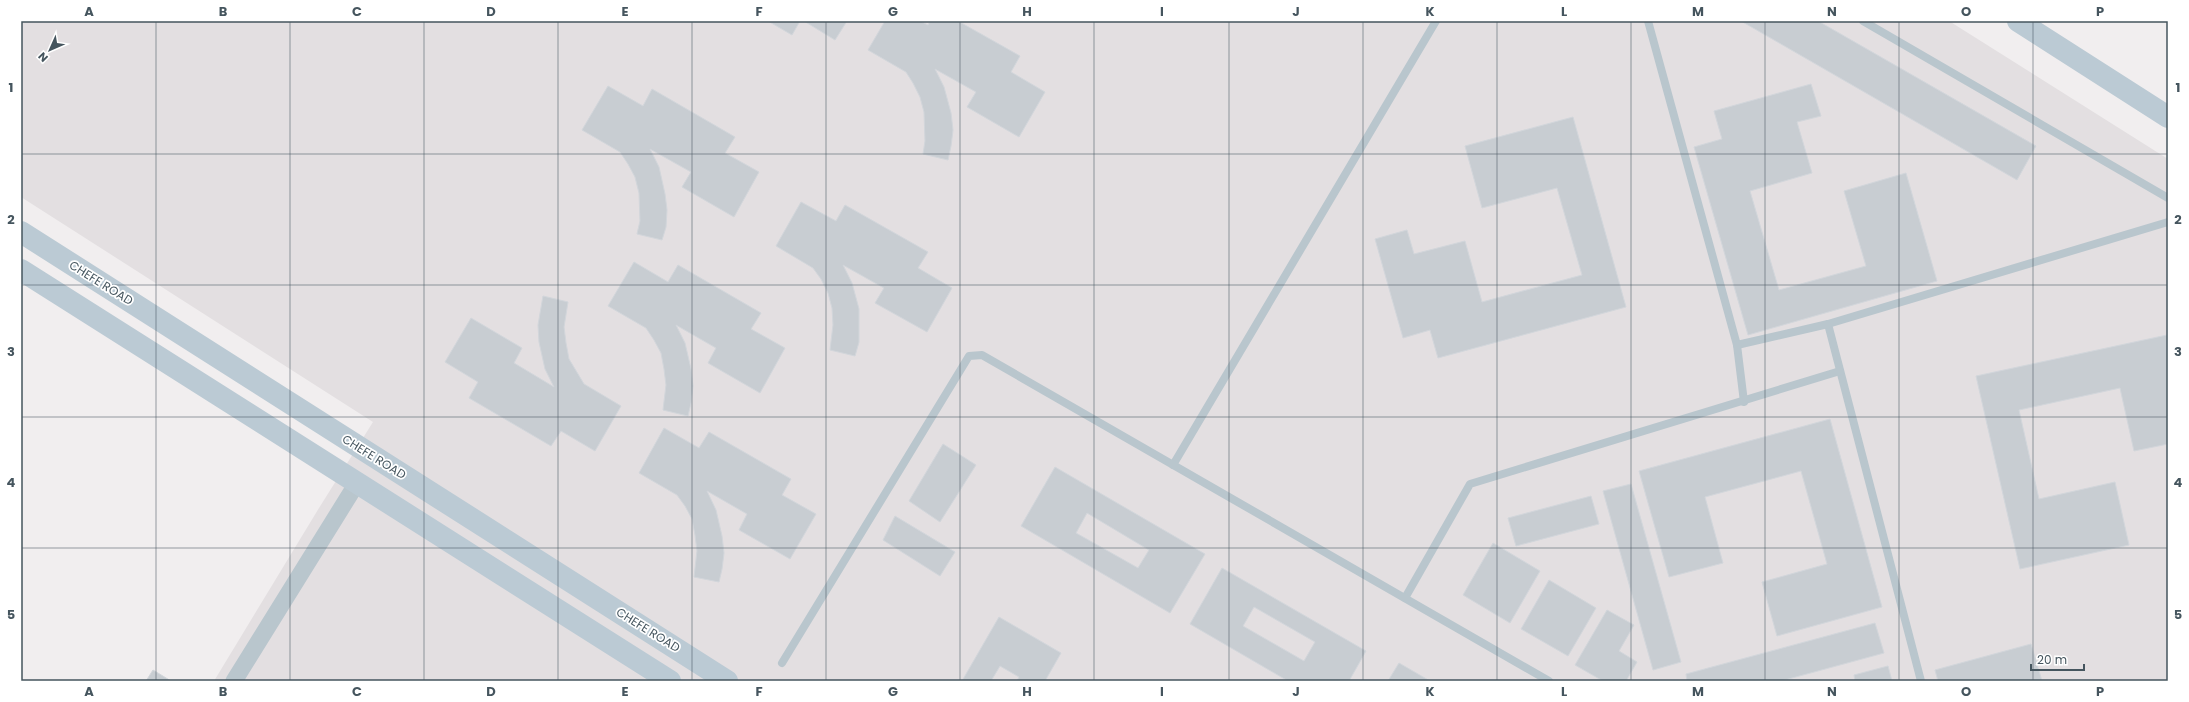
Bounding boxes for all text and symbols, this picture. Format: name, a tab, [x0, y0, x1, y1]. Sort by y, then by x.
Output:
text: A	[84, 2, 94, 21]
text: B	[219, 2, 228, 21]
text: C	[352, 2, 362, 21]
text: D	[486, 2, 496, 21]
text: E	[621, 2, 629, 21]
text: F	[755, 2, 763, 21]
text: G	[888, 2, 898, 21]
text: H	[1022, 2, 1032, 21]
text: I	[1160, 2, 1164, 21]
text: J	[1292, 2, 1300, 21]
text: K	[1425, 2, 1435, 21]
text: L	[1561, 2, 1567, 21]
text: M	[1692, 2, 1704, 21]
text: N	[1827, 2, 1837, 21]
text: O	[1961, 2, 1971, 21]
text: P	[2096, 2, 2104, 21]
north arrow	[30, 30, 70, 70]
text: N	[34, 48, 52, 66]
text: 1	[9, 78, 13, 97]
text: 1	[2176, 78, 2180, 97]
text: 2	[7, 210, 15, 229]
text: 2	[2174, 210, 2182, 229]
street label: CHEFE ROAD	[66, 256, 136, 309]
text: 3	[7, 342, 15, 361]
text: 3	[2174, 342, 2182, 361]
street label: CHEFE ROAD	[339, 430, 409, 483]
text: 4	[7, 473, 16, 492]
text: 4	[2174, 473, 2183, 492]
street label: CHEFE ROAD	[613, 603, 683, 656]
text: 5	[7, 605, 15, 624]
text: 5	[2174, 605, 2182, 624]
scale bar	[2031, 646, 2084, 672]
text: 20 m	[2037, 651, 2067, 668]
text: A	[84, 682, 94, 701]
text: B	[219, 682, 228, 701]
text: C	[352, 682, 362, 701]
text: D	[486, 682, 496, 701]
text: E	[621, 682, 629, 701]
text: F	[755, 682, 763, 701]
text: G	[888, 682, 898, 701]
text: H	[1022, 682, 1032, 701]
text: I	[1160, 682, 1164, 701]
text: J	[1292, 682, 1300, 701]
text: K	[1425, 682, 1435, 701]
text: L	[1561, 682, 1567, 701]
text: M	[1692, 682, 1704, 701]
text: N	[1827, 682, 1837, 701]
text: O	[1961, 682, 1971, 701]
text: P	[2096, 682, 2104, 701]

